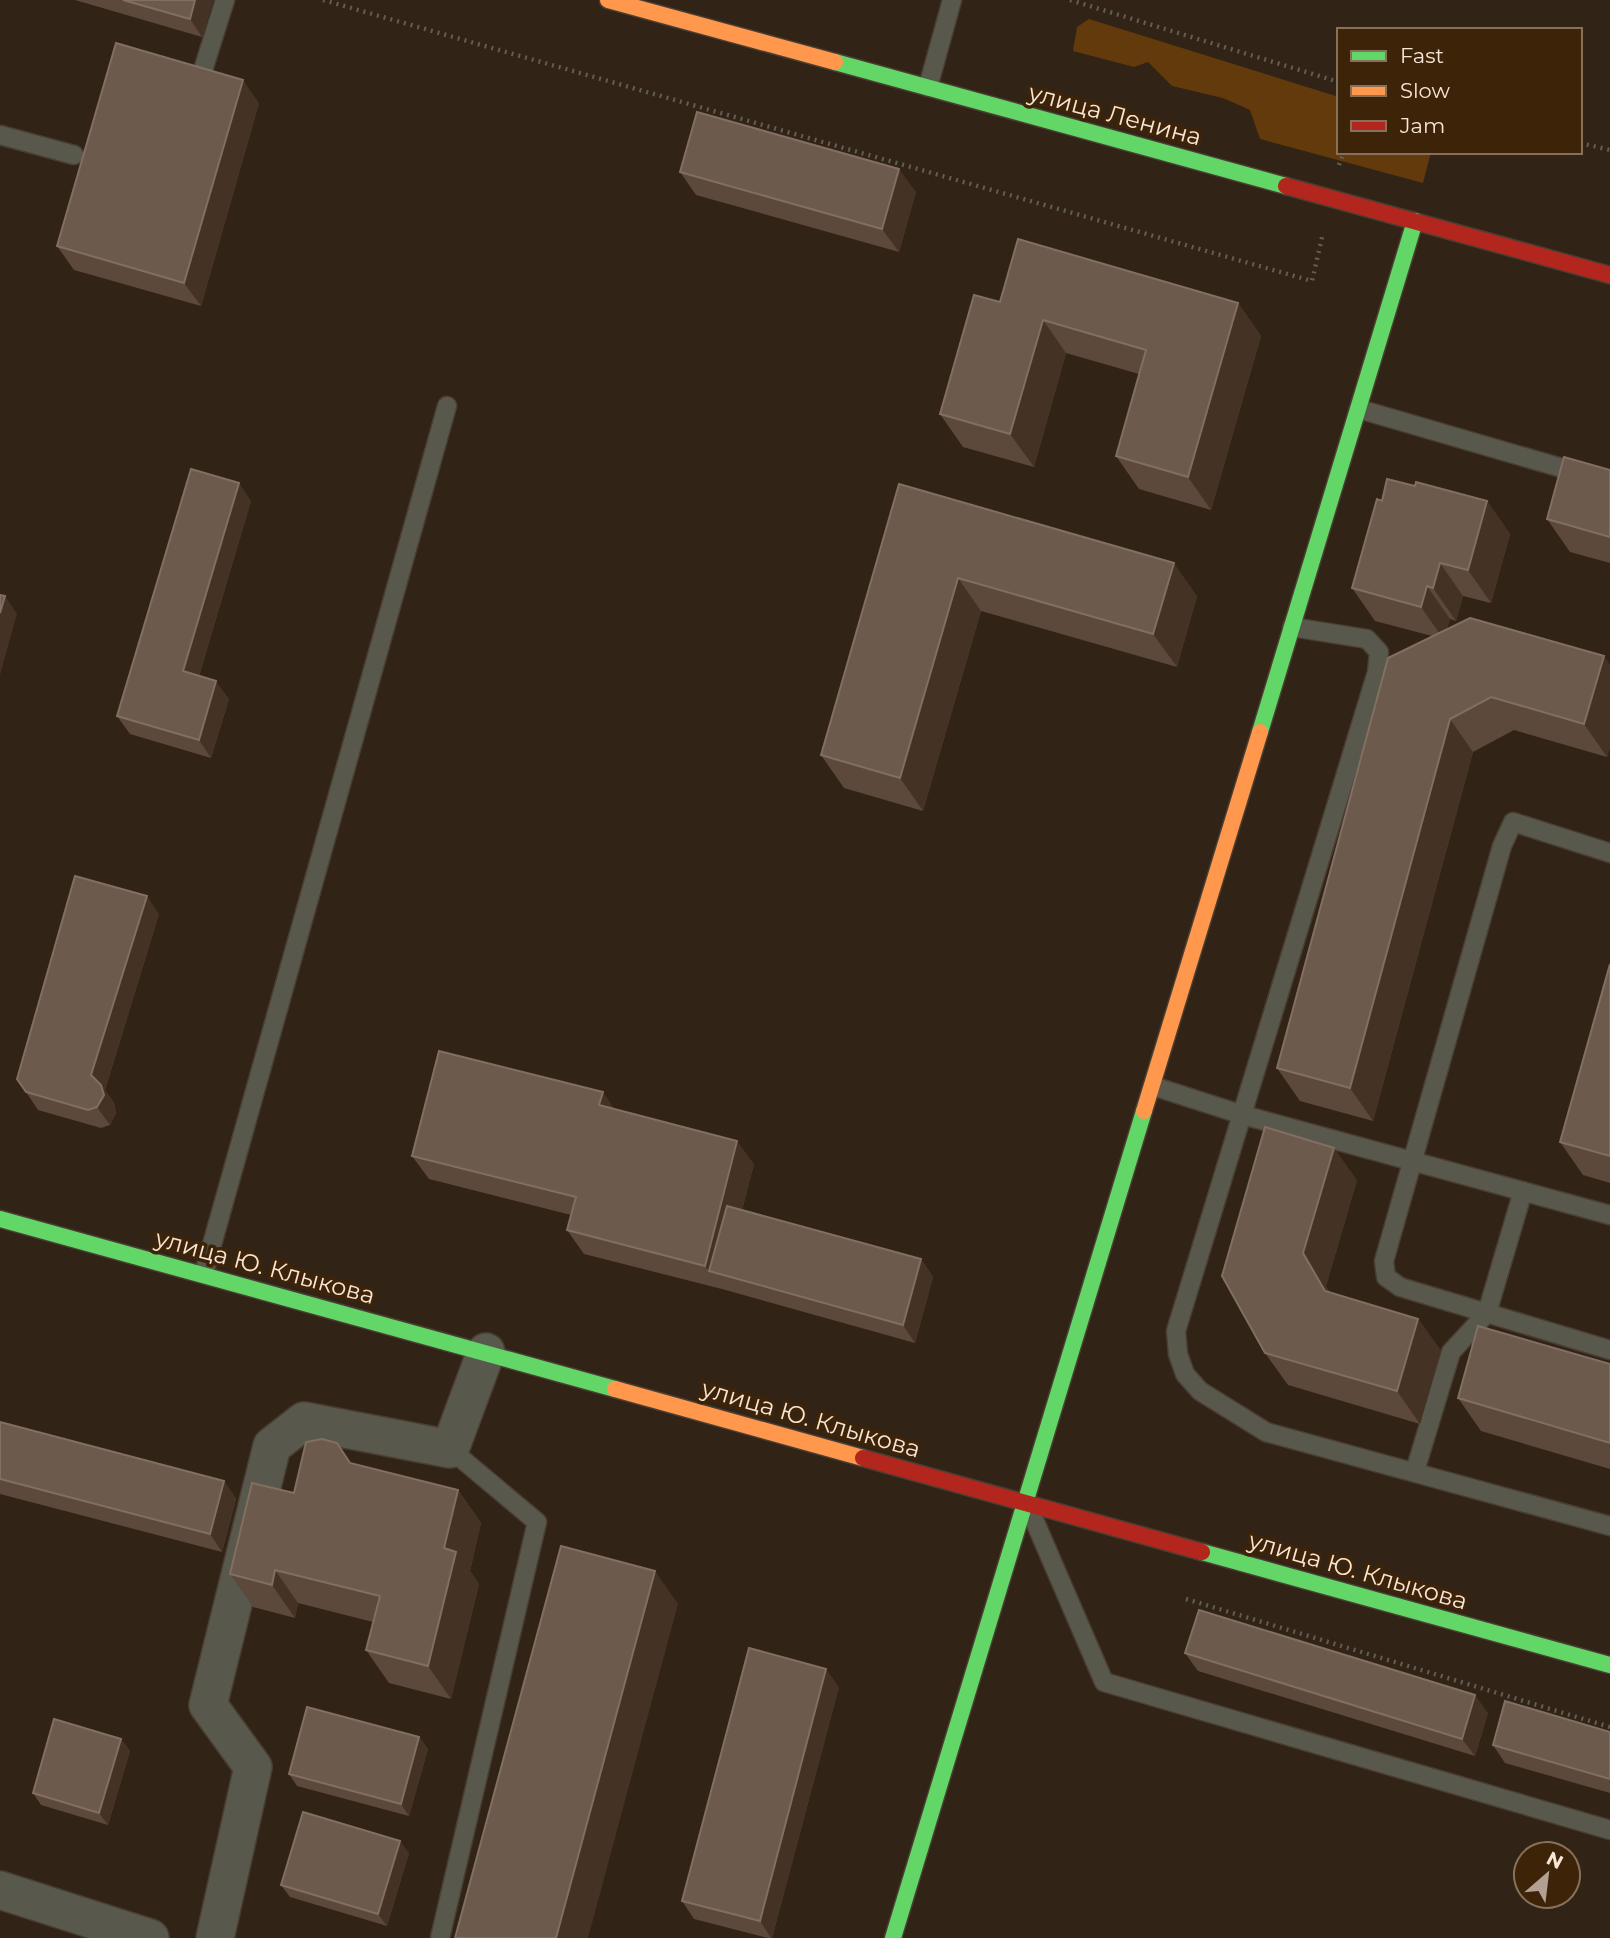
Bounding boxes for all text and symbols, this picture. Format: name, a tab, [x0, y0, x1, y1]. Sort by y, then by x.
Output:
legend	[1337, 28, 1582, 154]
text: Fast	[1400, 43, 1444, 68]
street label: улица Ленина	[1025, 77, 1205, 152]
text: Slow	[1400, 78, 1450, 103]
text: Jam	[1399, 113, 1445, 138]
street label: улица Ю. Клыкова	[151, 1223, 378, 1310]
street label: улица Ю. Клыкова	[697, 1373, 924, 1464]
street label: улица Ю. Клыкова	[1244, 1525, 1471, 1616]
north arrow	[1512, 1840, 1582, 1910]
text: N	[1543, 1847, 1567, 1874]

